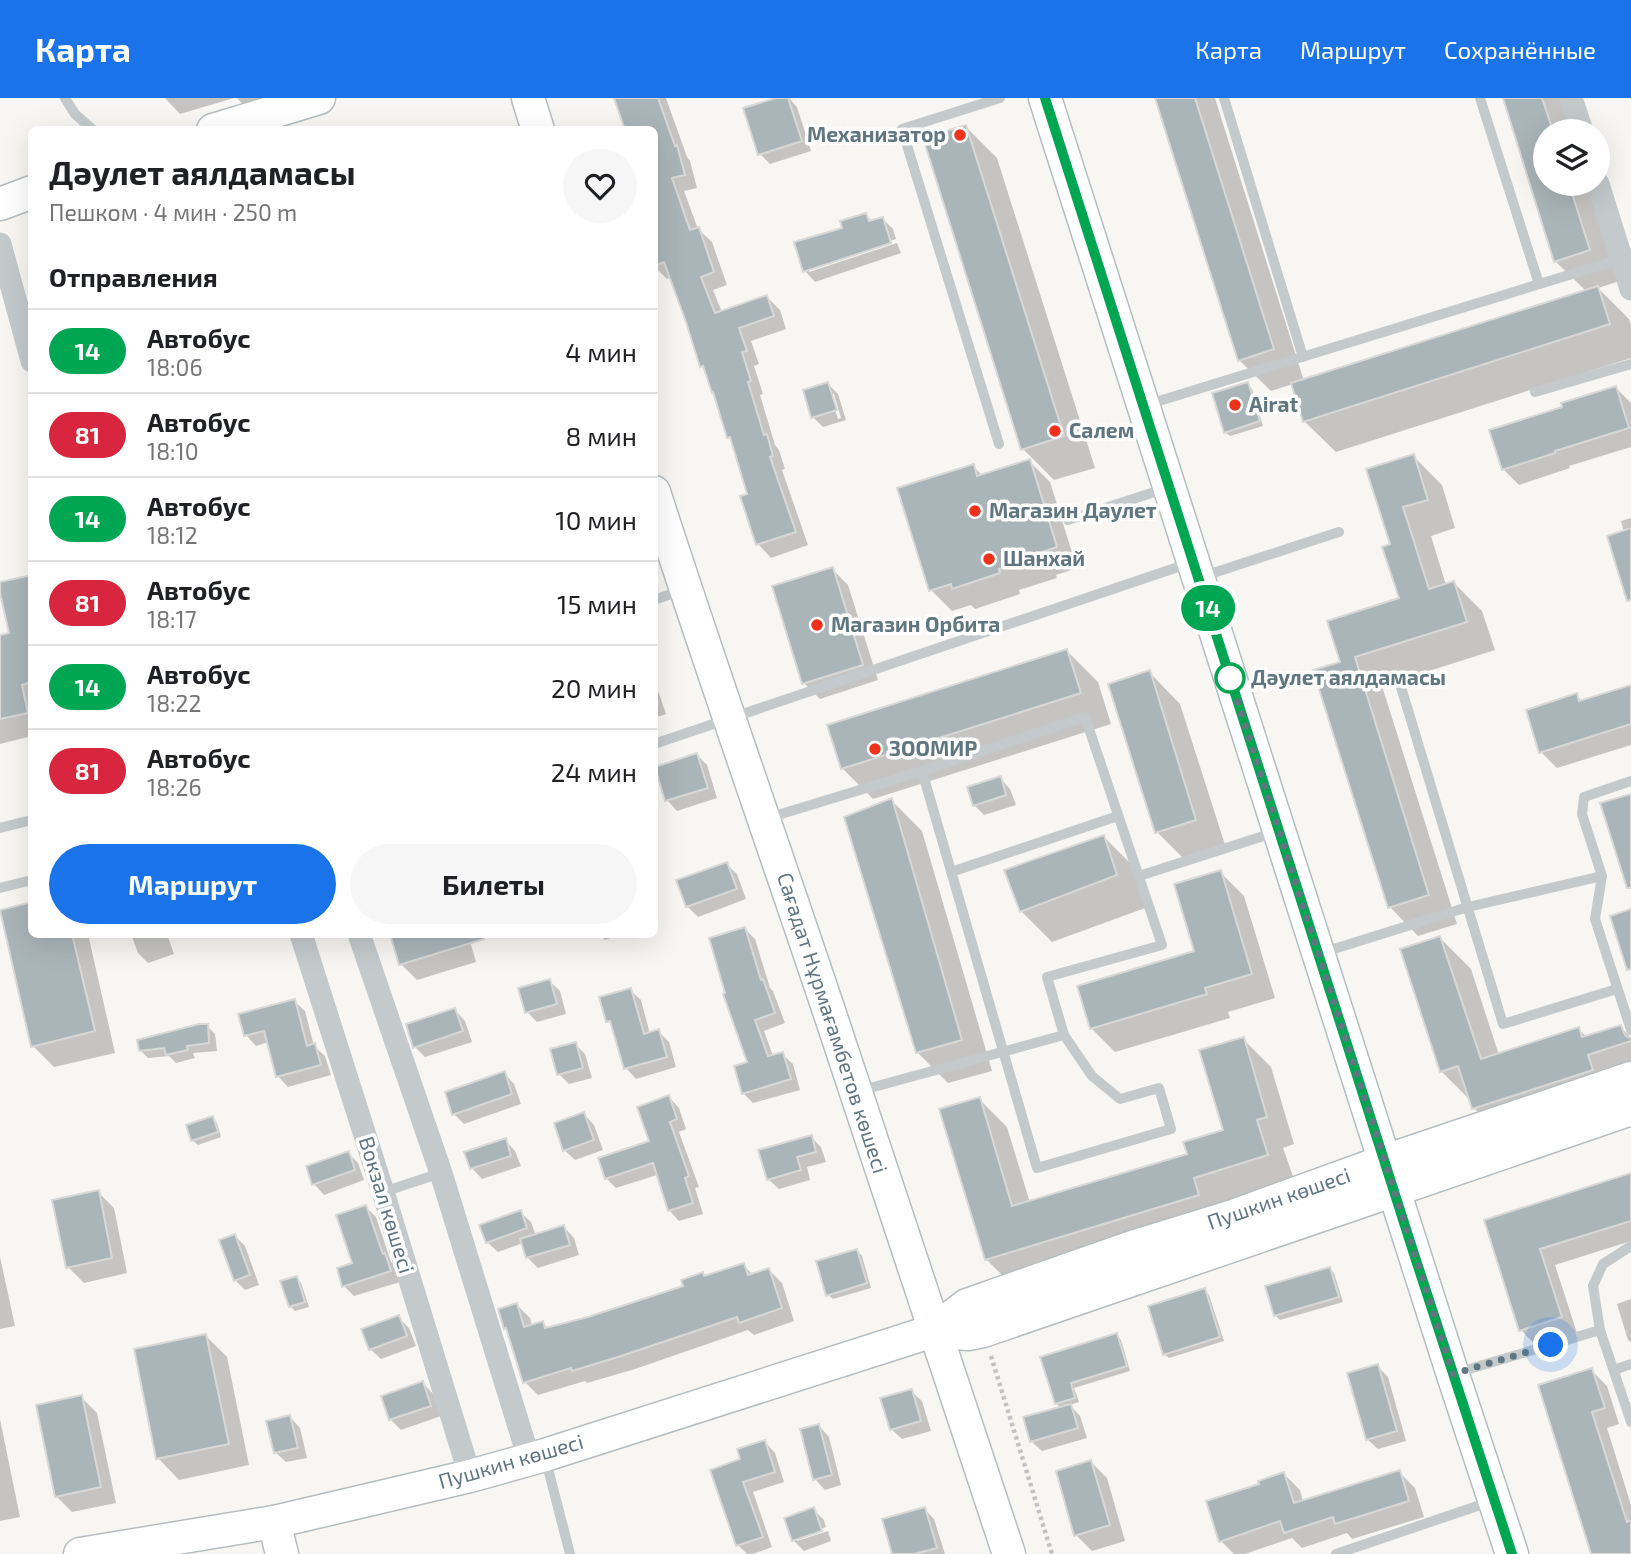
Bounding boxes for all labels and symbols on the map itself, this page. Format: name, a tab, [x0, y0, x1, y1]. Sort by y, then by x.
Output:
place label: Механизатор	[807, 121, 946, 146]
marker: Механизатор	[952, 127, 968, 143]
place label: Airat	[1249, 391, 1298, 416]
marker: Airat	[1227, 397, 1243, 413]
place label: Салем	[1069, 417, 1134, 442]
marker: Салем	[1047, 423, 1063, 439]
place label: Магазин Даулет	[989, 497, 1157, 522]
marker: Магазин Даулет	[967, 503, 983, 519]
place label: Шанхай	[1003, 545, 1085, 570]
marker: Шанхай	[981, 551, 997, 567]
line badge: 14	[1176, 585, 1240, 631]
place label: Магазин Орбита	[831, 611, 1000, 636]
marker: Магазин Орбита	[809, 617, 825, 633]
marker: Дәулет аялдамасы	[1215, 663, 1245, 693]
place label: Дәулет аялдамасы	[1251, 664, 1446, 689]
place label: ЗООМИР	[889, 735, 977, 760]
marker: ЗООМИР	[867, 741, 883, 757]
street label: Сағадат Нұрмағамбетов көшесі	[773, 869, 894, 1176]
street label: Вокзал көшесі	[355, 1133, 420, 1276]
street label: Пушкин көшесі	[1204, 1161, 1354, 1235]
your location	[1533, 1327, 1568, 1362]
street label: Пушкин көшесі	[435, 1428, 586, 1494]

